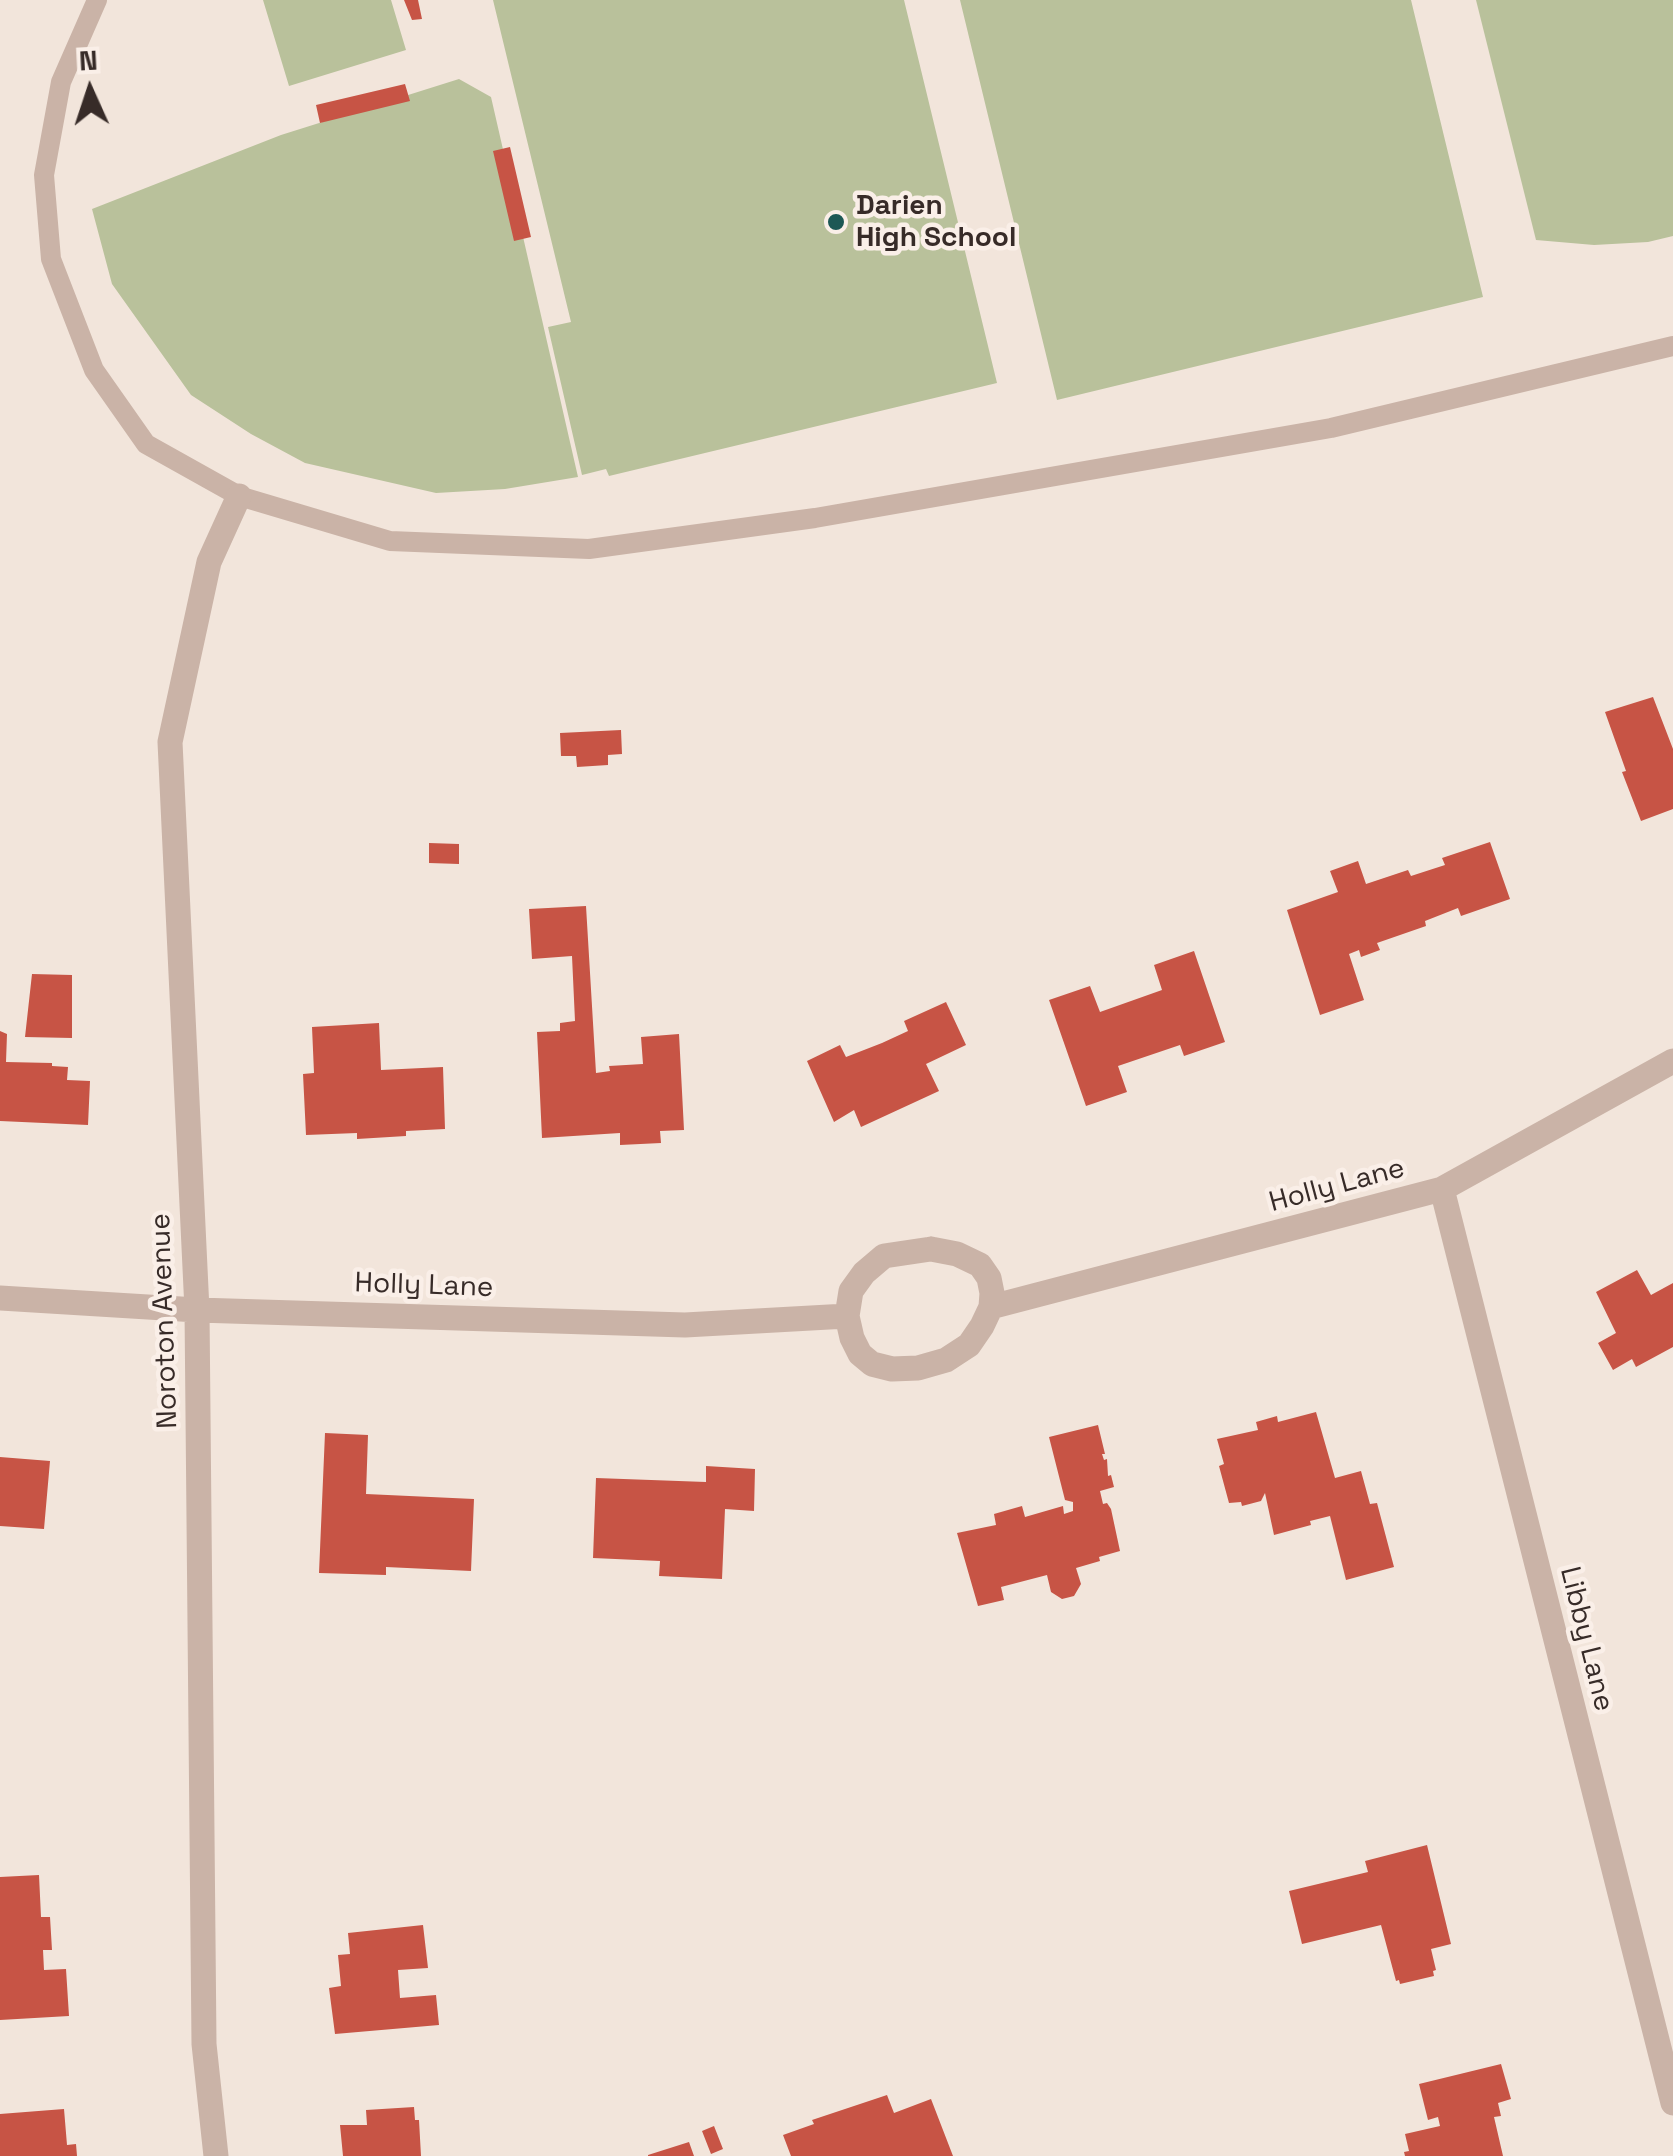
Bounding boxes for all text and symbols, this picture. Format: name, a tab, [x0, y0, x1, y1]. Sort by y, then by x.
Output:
north arrow	[40, 40, 140, 140]
text: N	[78, 42, 99, 79]
place label: Darien High School	[856, 189, 1016, 255]
marker: Darien High School	[825, 211, 847, 233]
street label: Holly Lane	[1266, 1152, 1408, 1220]
street label: Noroton Avenue	[144, 1213, 186, 1429]
street label: Holly Lane	[354, 1267, 494, 1305]
street label: Libby Lane	[1552, 1563, 1620, 1715]

